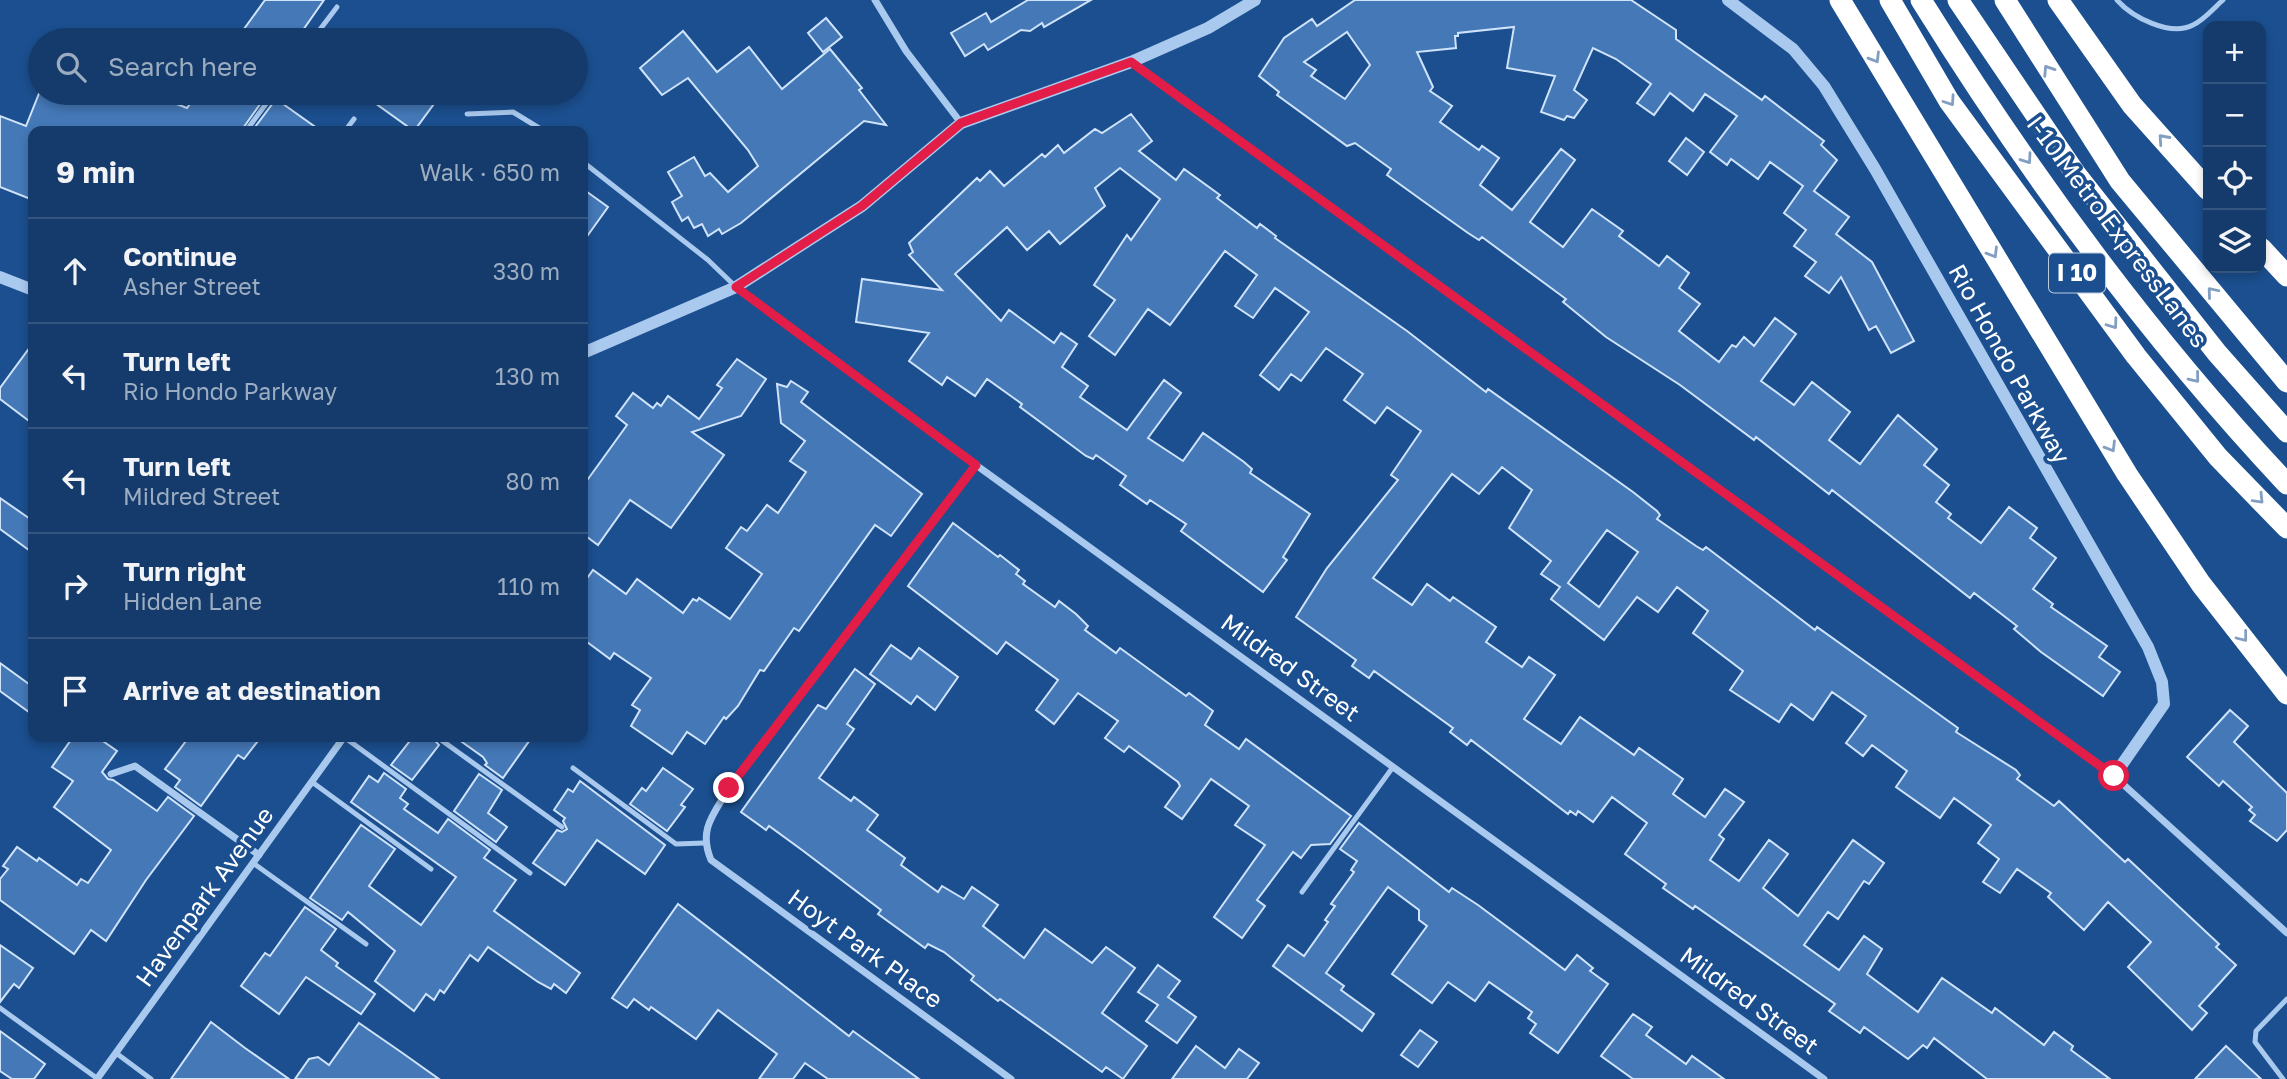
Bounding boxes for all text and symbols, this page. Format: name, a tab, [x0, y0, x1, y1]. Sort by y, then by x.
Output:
map controls	[2203, 21, 2266, 273]
button: +	[2203, 21, 2266, 84]
search box	[28, 28, 588, 105]
icon: search	[52, 48, 90, 86]
text: Search here	[108, 51, 257, 82]
one-way arrow	[1867, 51, 1880, 64]
one-way arrow	[2043, 65, 2056, 78]
button: −	[2203, 84, 2266, 147]
one-way arrow	[1942, 93, 1954, 106]
street label: I-10 Metro ExpressLanes	[2022, 109, 2215, 353]
one-way arrow	[2159, 134, 2171, 147]
button: locate	[2203, 147, 2266, 210]
one-way arrow	[2019, 151, 2031, 164]
text: 9 min	[56, 154, 135, 190]
text: Walk · 650 m	[419, 158, 560, 186]
button: layers	[2203, 210, 2266, 273]
text: Continue	[123, 241, 237, 272]
one-way arrow	[1985, 245, 1998, 258]
icon: ahead	[56, 252, 94, 290]
road number: I 10	[2049, 254, 2105, 292]
text: 330 m	[493, 257, 560, 285]
street label: Rio Hondo Parkway	[1943, 259, 2077, 468]
text: Asher Street	[123, 272, 261, 300]
one-way arrow	[2208, 288, 2220, 301]
one-way arrow	[2105, 316, 2117, 329]
text: Turn left	[123, 346, 231, 377]
icon: left	[56, 357, 94, 395]
text: 130 m	[495, 362, 560, 390]
one-way arrow	[2187, 370, 2200, 382]
text: Rio Hondo Parkway	[123, 377, 337, 405]
one-way arrow	[2103, 440, 2116, 453]
text: Turn left	[123, 451, 231, 482]
icon: left	[56, 462, 94, 500]
text: 80 m	[506, 467, 560, 495]
text: Mildred Street	[123, 482, 280, 510]
one-way arrow	[2250, 490, 2263, 503]
text: Turn right	[123, 556, 246, 587]
icon: right	[56, 567, 94, 605]
text: 110 m	[497, 572, 560, 600]
text: Hidden Lane	[123, 587, 262, 615]
street label: Mildred Street	[1216, 607, 1366, 727]
one-way arrow	[2234, 630, 2247, 642]
icon: arrive	[56, 672, 94, 710]
text: Arrive at destination	[123, 675, 381, 706]
route start	[2098, 760, 2129, 791]
route end	[713, 772, 744, 803]
street label: Havenpark Avenue	[129, 801, 279, 992]
street label: Hoyt Park Place	[783, 882, 949, 1014]
street label: Mildred Street	[1675, 940, 1825, 1060]

